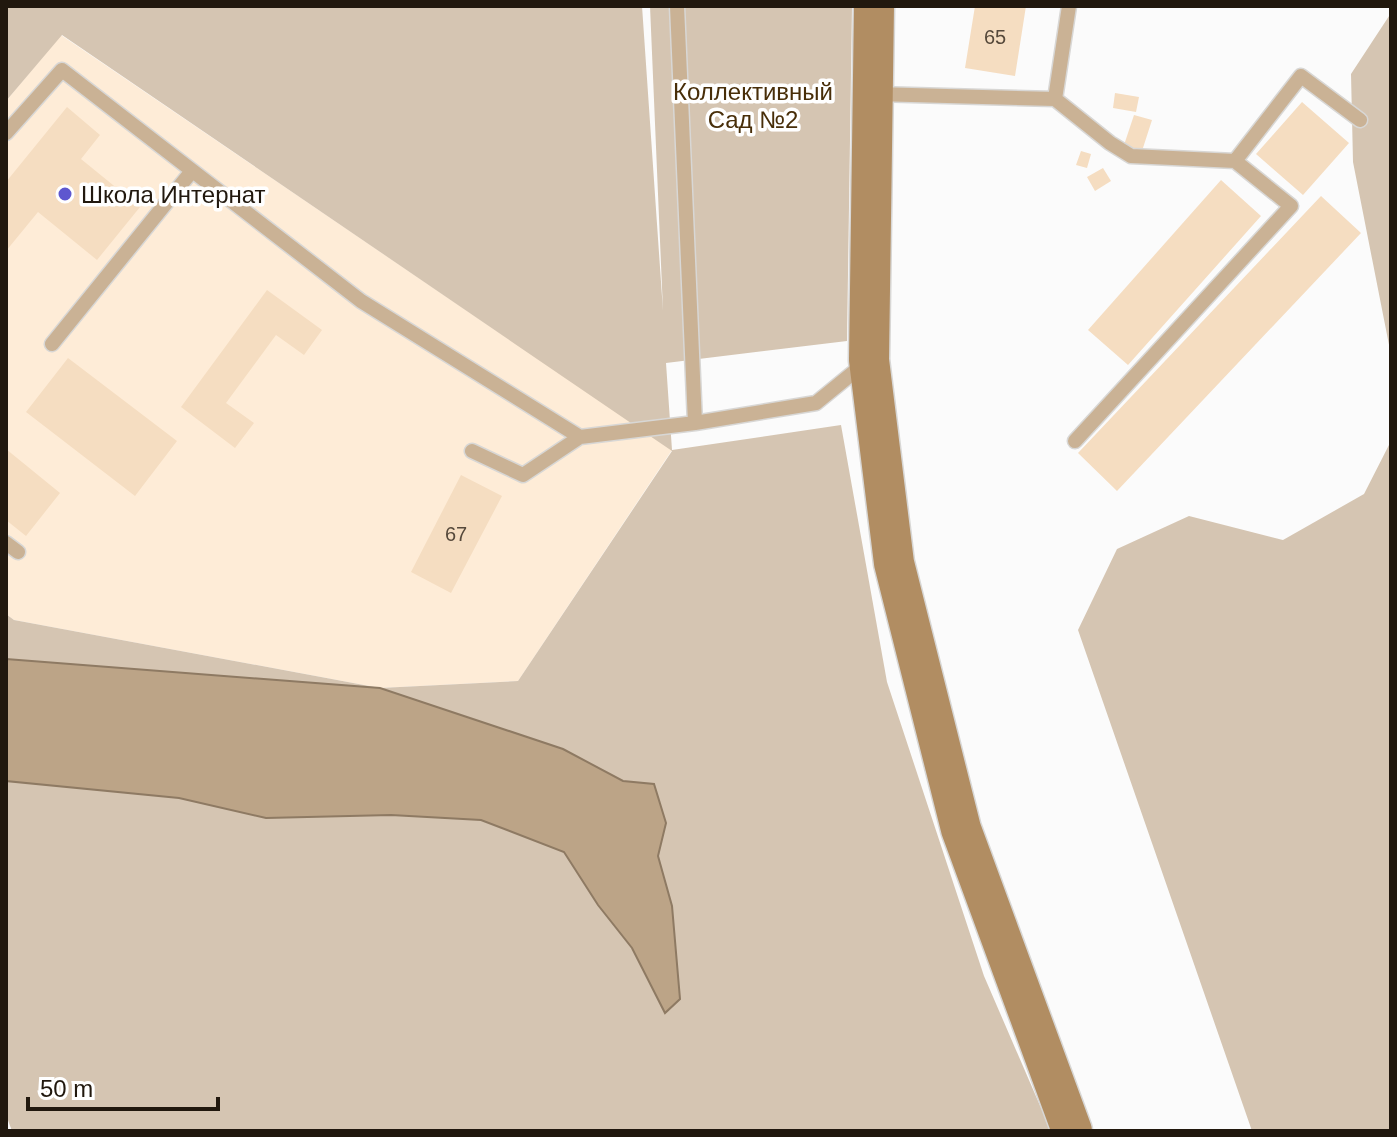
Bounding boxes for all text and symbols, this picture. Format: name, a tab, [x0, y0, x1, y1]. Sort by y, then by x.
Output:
house number: 65	[984, 26, 1006, 48]
park label: Коллективный Сад №2	[673, 78, 833, 133]
place label: Школа Интернат	[81, 181, 266, 208]
marker: Школа Интернат	[56, 185, 74, 203]
house number: 67	[445, 523, 467, 545]
scale bar	[28, 1061, 218, 1111]
text: 50 m	[40, 1075, 93, 1102]

